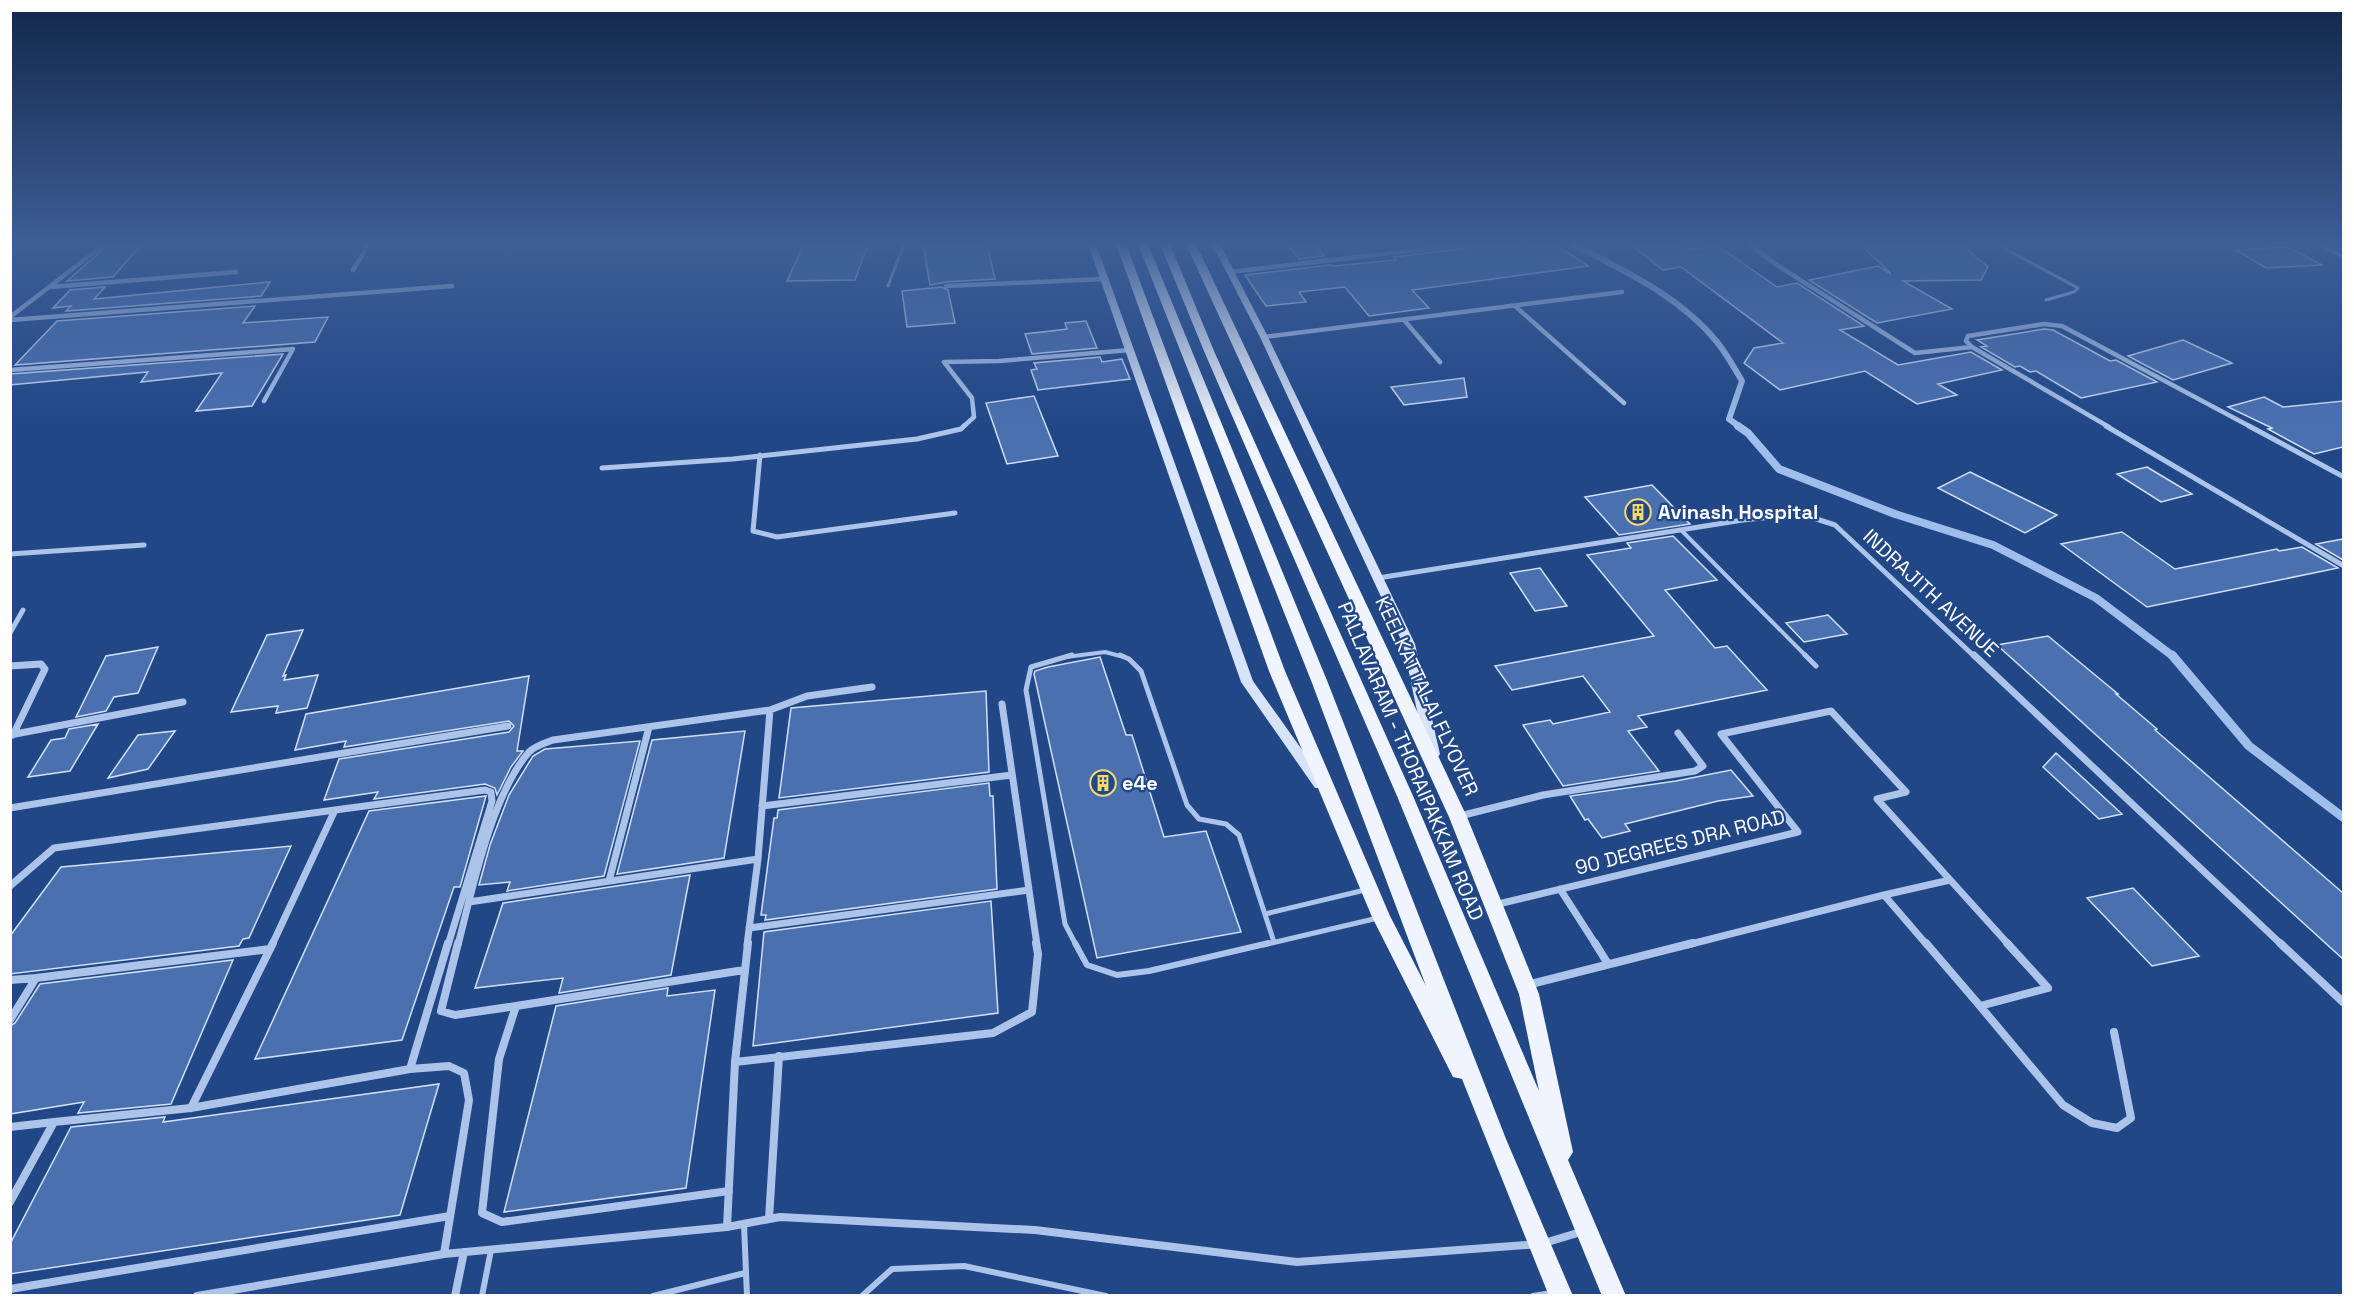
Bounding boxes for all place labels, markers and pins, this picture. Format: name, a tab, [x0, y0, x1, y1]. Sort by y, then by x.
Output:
building icon: Avinash Hospital	[1623, 497, 1653, 527]
place label: Avinash Hospital	[1658, 499, 1818, 525]
building icon: e4e	[1088, 768, 1118, 798]
place label: e4e	[1122, 770, 1158, 796]

